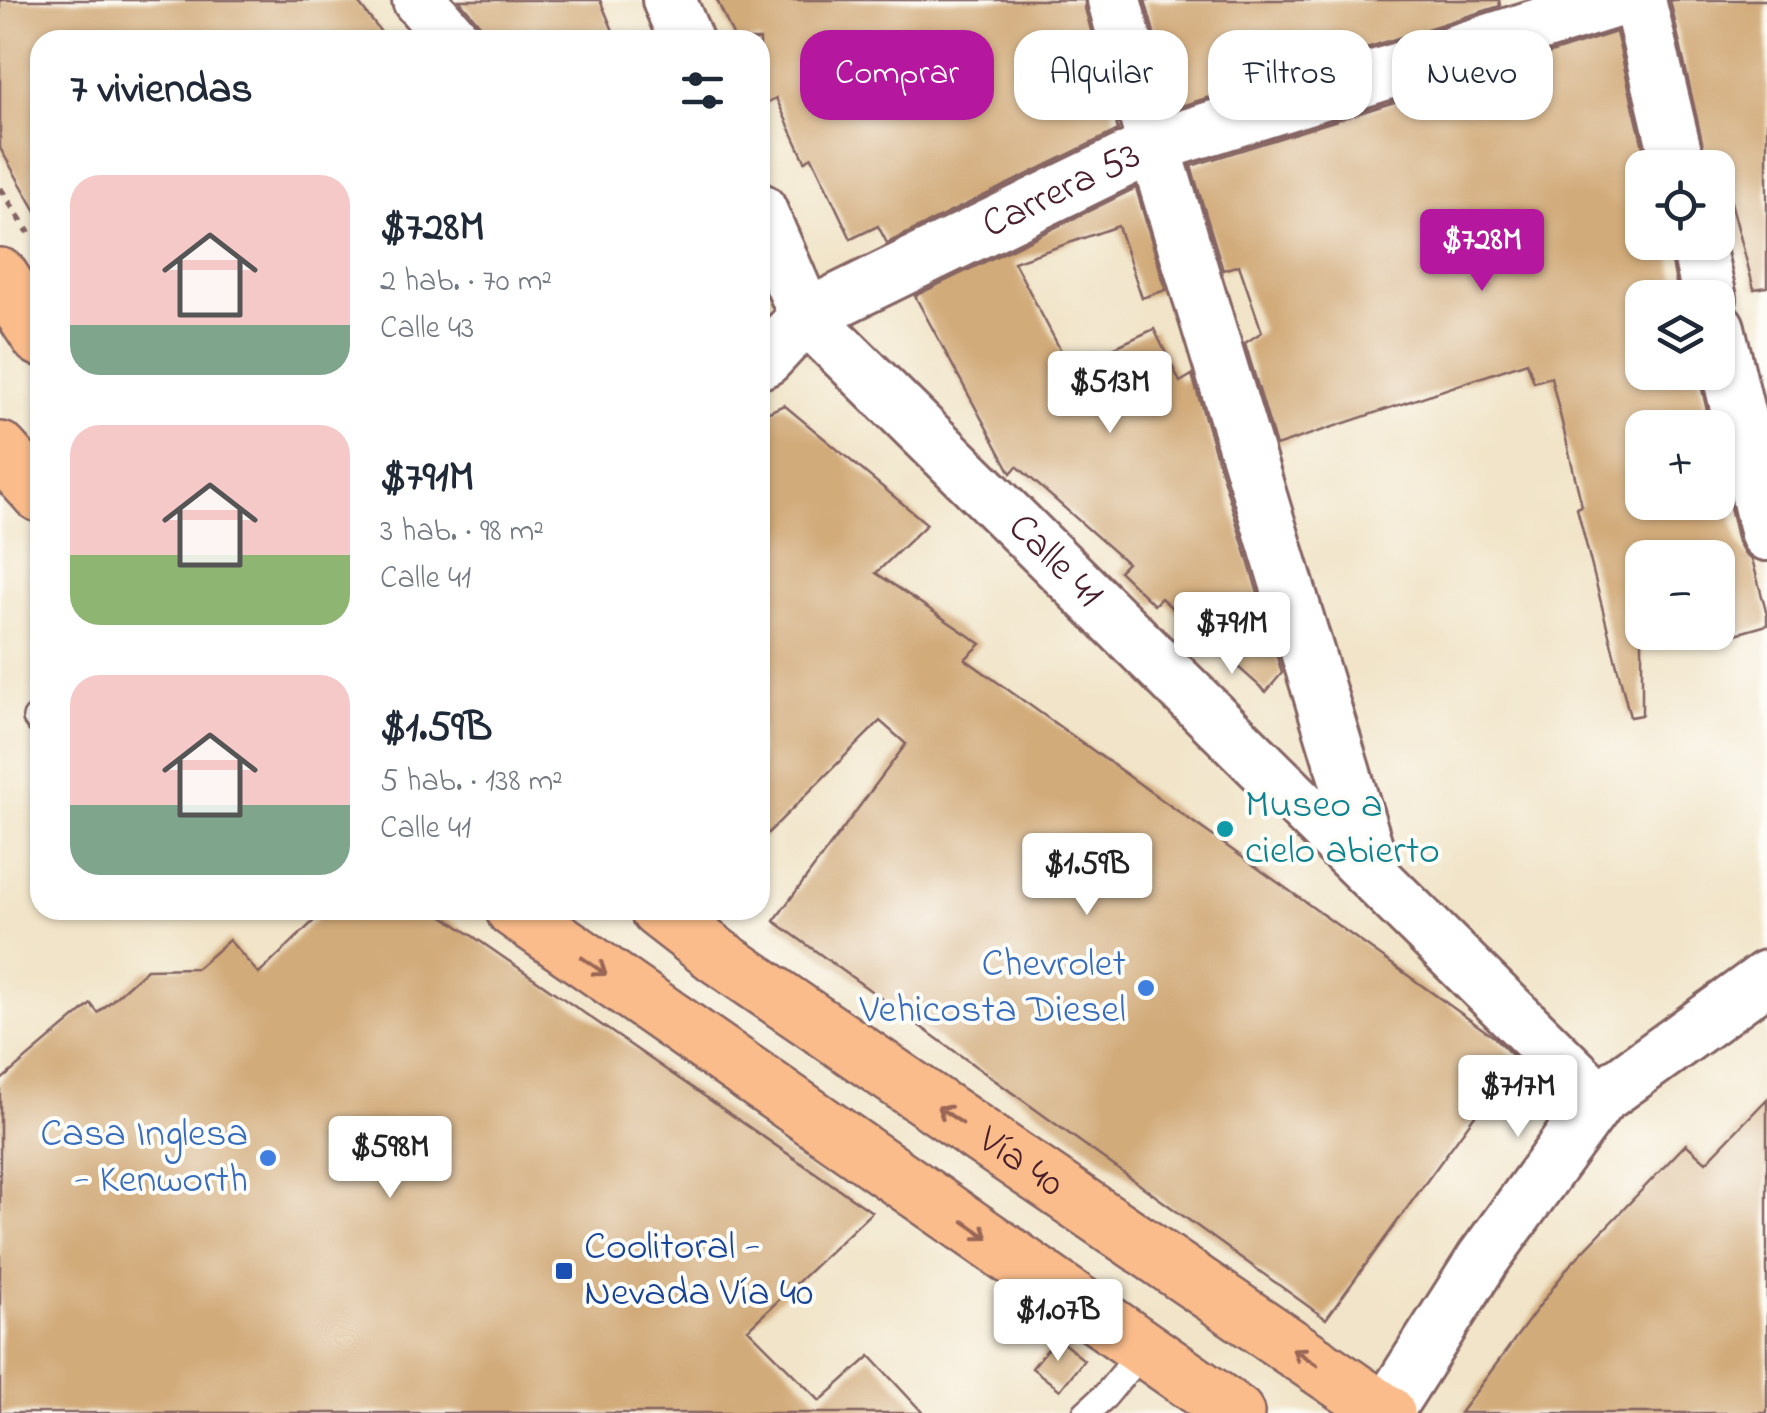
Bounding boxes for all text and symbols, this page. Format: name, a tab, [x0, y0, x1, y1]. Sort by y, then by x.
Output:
chip: Comprar	[800, 30, 994, 120]
chip: Alquilar	[1014, 30, 1188, 120]
chip: Filtros	[1208, 30, 1372, 120]
chip: Nuevo	[1392, 30, 1553, 120]
text: 7 viviendas	[70, 60, 253, 121]
icon: filters	[675, 63, 730, 118]
street label: Carrera 53	[972, 127, 1151, 255]
map controls	[1625, 150, 1735, 650]
button: locate	[1625, 150, 1735, 260]
text: $728M	[380, 198, 485, 259]
pin: $728M	[1412, 209, 1552, 294]
icon: home	[150, 215, 270, 335]
text: $728M	[1442, 218, 1522, 265]
text: 2 hab. · 70 m²	[380, 259, 552, 306]
button: layers	[1625, 280, 1735, 390]
text: Calle 43	[380, 306, 474, 353]
pin: $513M	[1040, 351, 1180, 436]
text: $513M	[1070, 360, 1150, 407]
button: +	[1625, 410, 1735, 520]
text: $791M	[380, 448, 474, 509]
icon: home	[150, 465, 270, 585]
street label: Calle 41	[993, 500, 1116, 623]
text: 3 hab. · 98 m²	[380, 509, 544, 556]
button: −	[1625, 540, 1735, 650]
text: Calle 41	[380, 556, 471, 603]
pin: $791M	[1162, 592, 1302, 677]
text: $791M	[1196, 601, 1268, 648]
text: $1.59B	[380, 698, 492, 759]
icon: home	[150, 715, 270, 835]
text: 5 hab. · 138 m²	[380, 759, 563, 806]
place label: Museo a cielo abierto	[1245, 777, 1440, 882]
text: Calle 41	[380, 806, 471, 853]
marker: Museo a cielo abierto	[1214, 818, 1236, 840]
pin: $1.59B	[1006, 833, 1168, 918]
text: $1.59B	[1044, 842, 1130, 889]
place label: Chevrolet Vehicosta Diesel	[859, 936, 1126, 1041]
one-way arrow	[579, 955, 607, 976]
marker: Chevrolet Vehicosta Diesel	[1135, 977, 1157, 999]
pin: $717M	[1448, 1055, 1588, 1140]
text: $717M	[1480, 1064, 1556, 1111]
one-way arrow	[936, 1104, 964, 1125]
place label: Casa Inglesa - Kenworth	[40, 1106, 248, 1211]
street label: Vía 40	[964, 1112, 1076, 1213]
pin: $598M	[320, 1116, 460, 1201]
text: $598M	[351, 1125, 429, 1172]
marker: Casa Inglesa - Kenworth	[257, 1147, 279, 1169]
place label: Coolitoral - Nevada Vía 40	[584, 1219, 813, 1324]
one-way arrow	[961, 1220, 989, 1241]
marker: Coolitoral - Nevada Vía 40	[553, 1260, 575, 1282]
pin: $1.07B	[977, 1279, 1139, 1364]
text: $1.07B	[1016, 1288, 1100, 1335]
one-way arrow	[1292, 1347, 1320, 1368]

